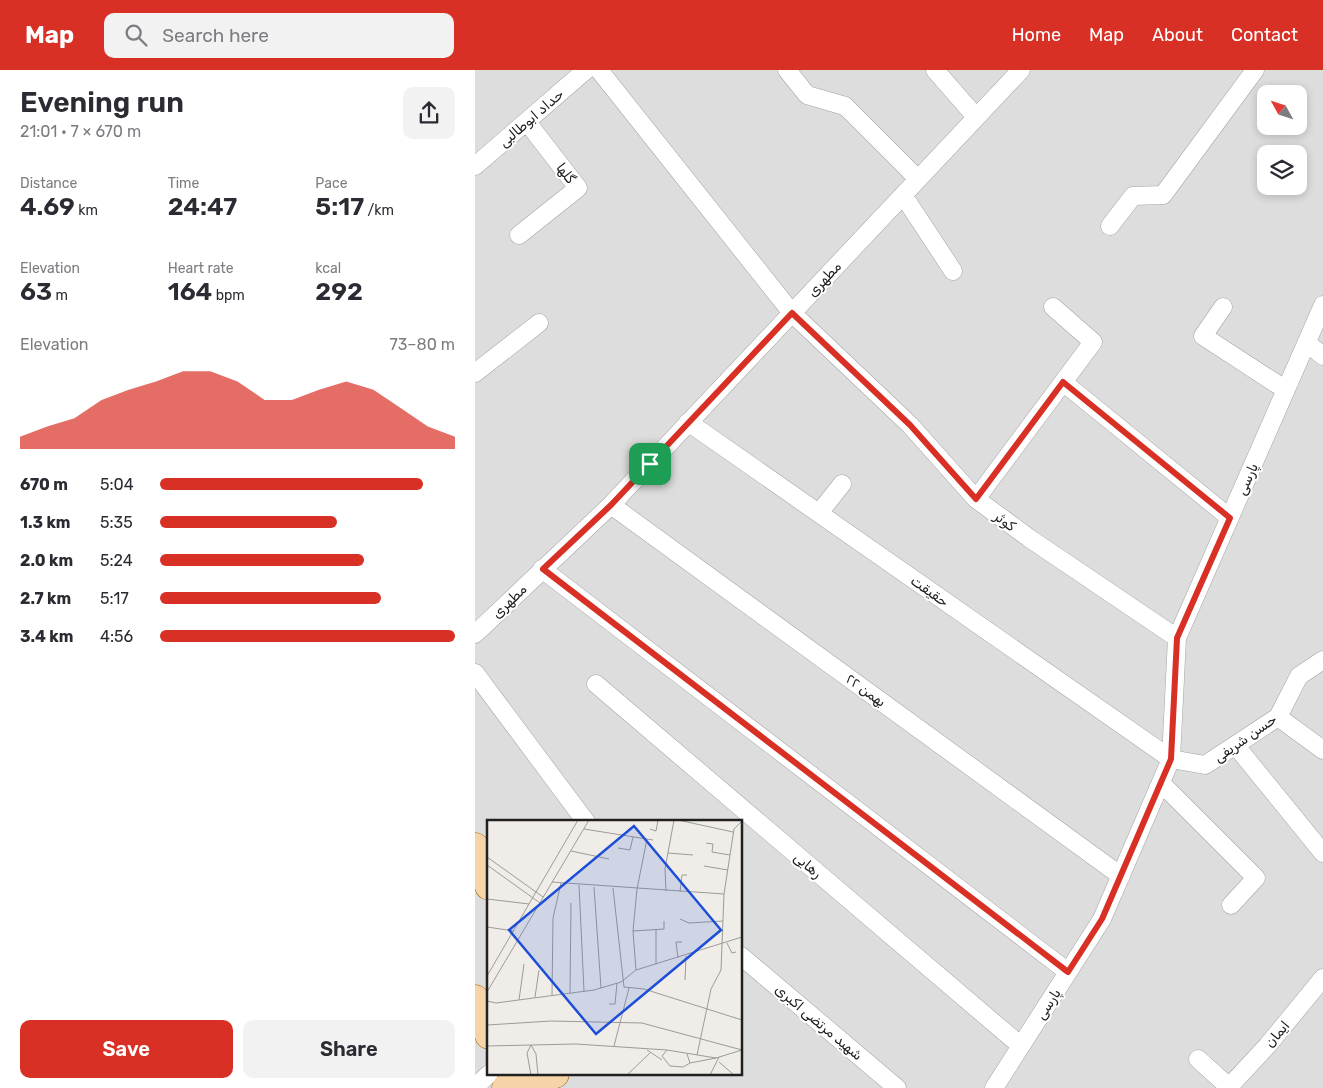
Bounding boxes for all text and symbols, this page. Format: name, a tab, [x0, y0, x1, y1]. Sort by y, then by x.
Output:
search box	[104, 13, 454, 58]
text: Map	[25, 21, 74, 49]
icon: search	[122, 21, 150, 49]
text: Search here	[162, 24, 269, 47]
text: Home	[1012, 24, 1061, 46]
text: Map	[1089, 24, 1124, 46]
text: About	[1152, 24, 1203, 46]
text: Contact	[1231, 24, 1298, 46]
north arrow	[1257, 85, 1307, 135]
map controls	[1257, 85, 1307, 195]
text: Evening run	[20, 86, 184, 119]
street label: حداد ابوطالبی	[495, 86, 567, 151]
button: share	[403, 87, 455, 139]
text: 21:01 · 7 × 670 m	[20, 122, 141, 141]
button: layers	[1257, 145, 1307, 195]
street label: گلها	[552, 160, 579, 188]
text: Distance	[20, 175, 77, 192]
text: Time	[168, 175, 199, 192]
text: Pace	[315, 175, 347, 192]
text: 4.69	[20, 192, 75, 221]
text: 24:47	[168, 192, 237, 221]
text: 5:17	[315, 192, 364, 221]
text: km	[75, 202, 98, 219]
text: /km	[364, 202, 394, 219]
street label: مطهری	[804, 258, 845, 300]
text: Elevation	[20, 260, 80, 277]
text: Heart rate	[168, 260, 234, 277]
text: kcal	[315, 260, 341, 277]
text: 63	[20, 277, 52, 306]
text: 164	[168, 277, 212, 306]
text: 292	[315, 277, 363, 306]
text: m	[52, 287, 68, 304]
text: bpm	[212, 287, 245, 304]
text: Elevation	[20, 335, 89, 354]
text: 73–80 m	[390, 335, 455, 354]
pin	[629, 443, 671, 485]
icon: arrive	[636, 450, 664, 478]
street label: پارسی	[1233, 460, 1263, 498]
text: 670 m	[20, 475, 68, 494]
text: 5:04	[100, 475, 134, 494]
street label: کوثر	[990, 507, 1019, 535]
text: 1.3 km	[20, 513, 70, 532]
text: 5:35	[100, 513, 133, 532]
text: 2.0 km	[20, 551, 73, 570]
text: 5:24	[100, 551, 133, 570]
street label: حقیقت	[907, 572, 952, 611]
street label: مطهری	[488, 581, 530, 622]
text: 2.7 km	[20, 589, 71, 608]
text: 5:17	[100, 589, 129, 608]
text: 3.4 km	[20, 627, 73, 646]
text: 4:56	[100, 627, 133, 646]
street label: ۲۲ بهمن	[842, 670, 889, 711]
street label: حسن شریفی	[1211, 710, 1280, 766]
inset map	[487, 820, 743, 1076]
street label: رهایی	[790, 849, 825, 882]
street label: شهید مرتضی اکبری	[771, 981, 866, 1064]
street label: پارسی	[1032, 986, 1065, 1023]
street label: ایمان	[1261, 1018, 1293, 1051]
button: Save	[20, 1020, 233, 1078]
button: Share	[243, 1020, 455, 1078]

